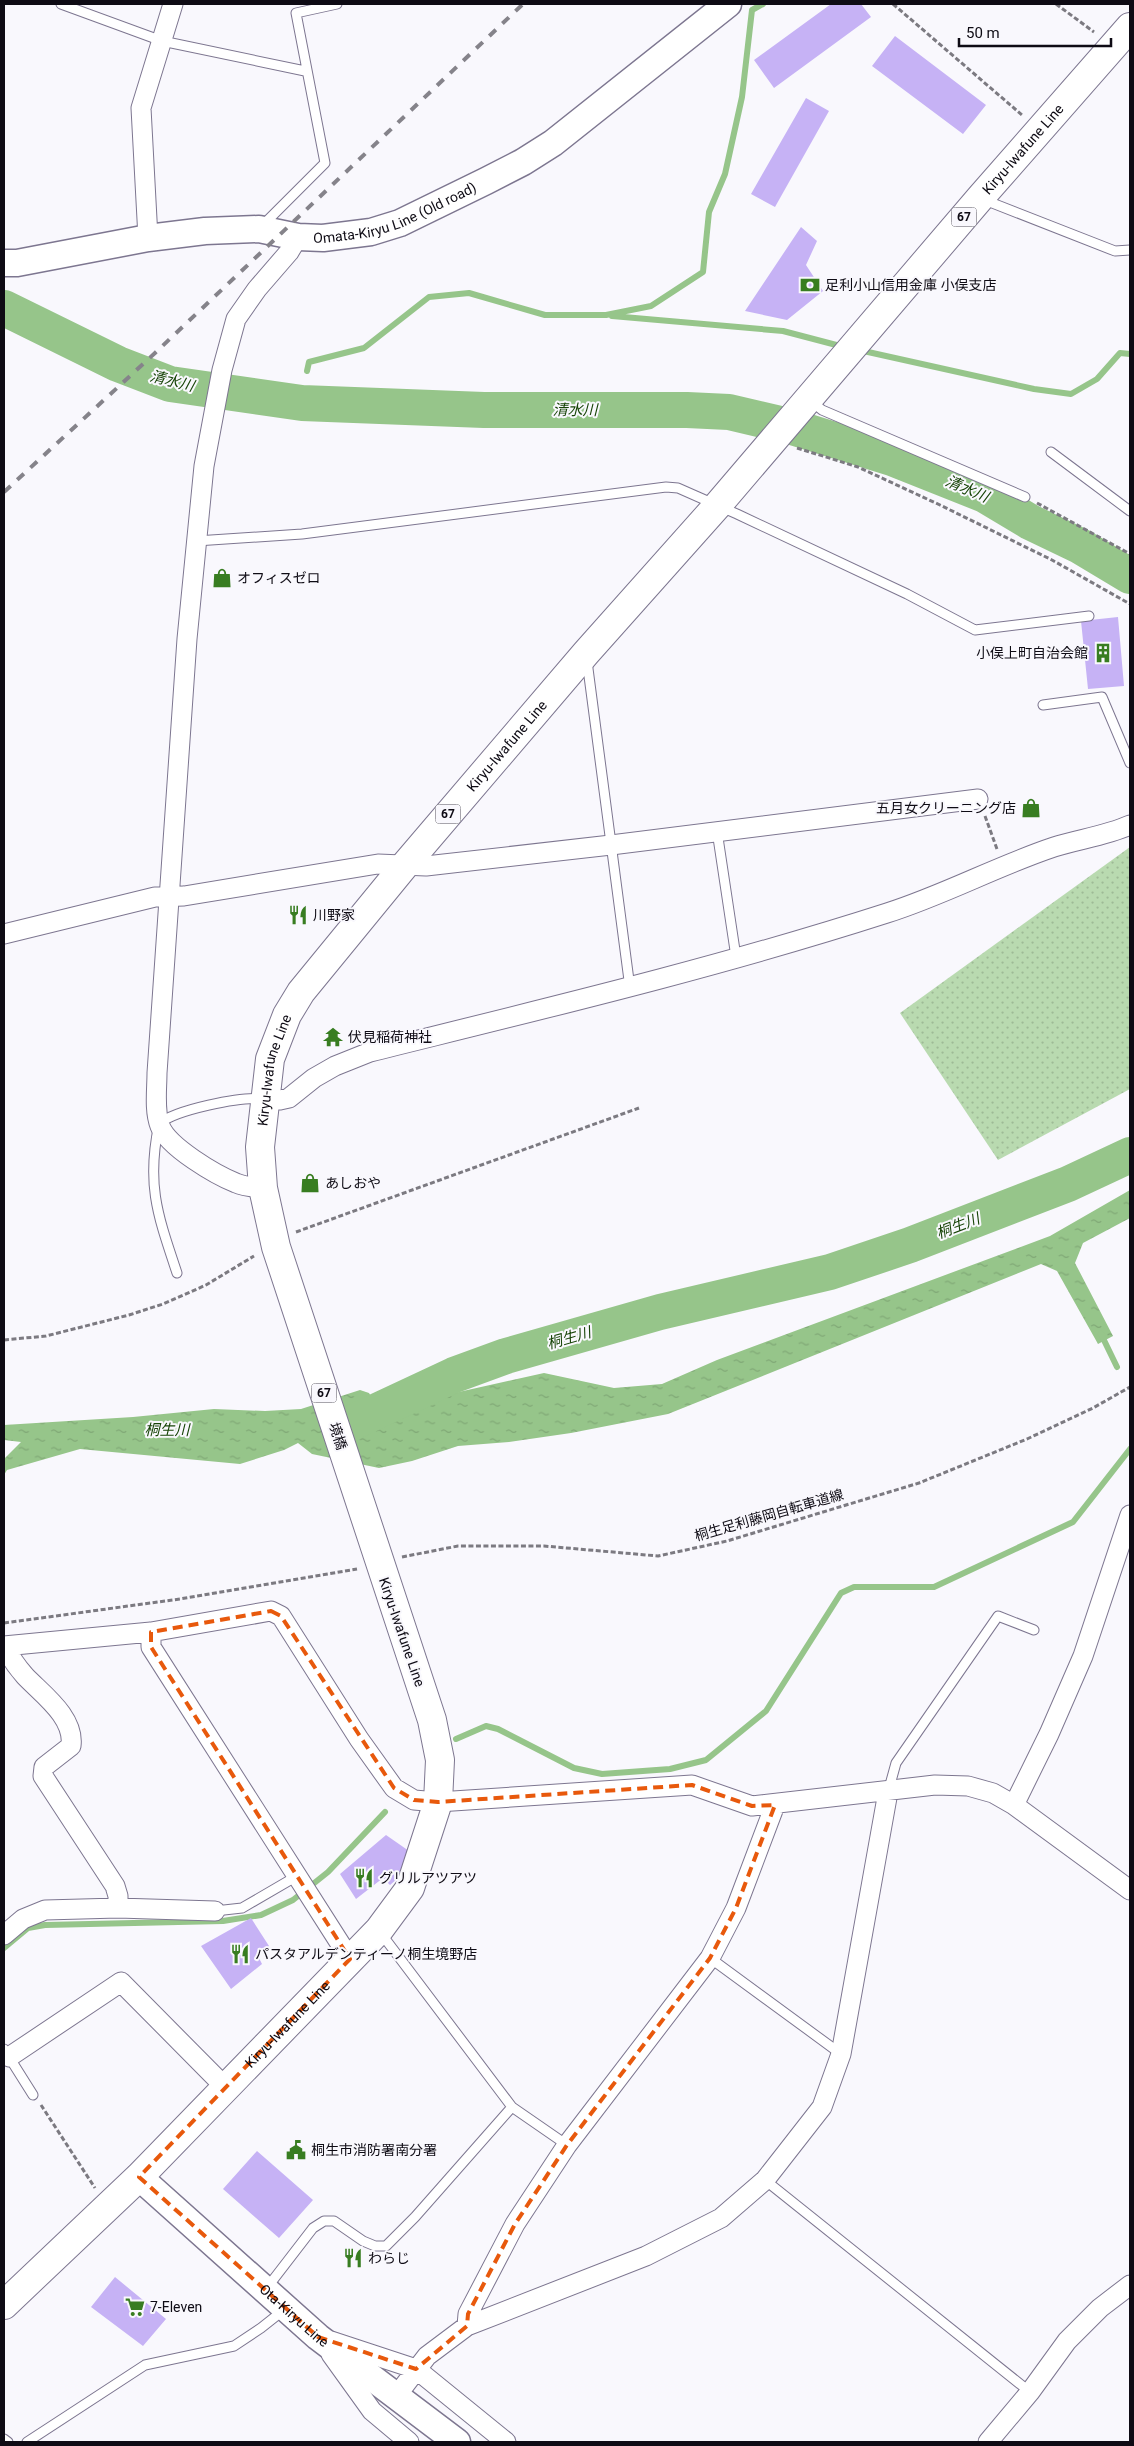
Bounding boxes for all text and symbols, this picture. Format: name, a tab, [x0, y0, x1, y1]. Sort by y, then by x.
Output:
scale bar	[959, 15, 1112, 47]
text: 50 m	[966, 24, 1000, 42]
street label: Kiryu-Iwafune Line	[979, 101, 1067, 197]
street label: Omata-Kiryu Line (Old road)	[313, 179, 479, 246]
road number: 67	[952, 208, 976, 226]
bank icon: 足利小山信用金庫 小俣支店	[799, 274, 821, 296]
place label: 足利小山信用金庫 小俣支店	[825, 277, 996, 293]
water label: 清水川	[148, 367, 198, 396]
water label: 清水川	[552, 401, 599, 419]
water label: 清水川	[943, 472, 993, 507]
shop icon: オフィスゼロ	[211, 567, 233, 589]
place label: オフィスゼロ	[237, 570, 321, 586]
building icon: 小俣上町自治会館	[1092, 642, 1114, 664]
place label: 小俣上町自治会館	[976, 645, 1088, 661]
street label: Kiryu-Iwafune Line	[463, 697, 550, 795]
shop icon: 五月女クリーニング店	[1020, 797, 1042, 819]
place label: 五月女クリーニング店	[876, 800, 1016, 816]
road number: 67	[436, 804, 460, 824]
restaurant icon: 川野家	[287, 904, 309, 926]
place label: 川野家	[313, 907, 355, 923]
street label: Kiryu-Iwafune Line	[254, 1012, 294, 1127]
temple icon: 伏見稲荷神社	[322, 1026, 344, 1048]
place label: 伏見稲荷神社	[348, 1029, 432, 1045]
shop icon: あしおや	[299, 1172, 321, 1194]
place label: あしおや	[325, 1175, 381, 1191]
water label: 桐生川	[934, 1209, 984, 1242]
water label: 桐生川	[545, 1323, 595, 1353]
road number: 67	[312, 1384, 336, 1402]
street label: 境橋	[326, 1420, 350, 1452]
water label: 桐生川	[144, 1421, 191, 1439]
street label: 桐生足利藤岡自転車道線	[693, 1486, 845, 1544]
street label: Kiryu-Iwafune Line	[376, 1575, 428, 1689]
restaurant icon: グリルアツアツ	[353, 1867, 375, 1889]
place label: グリルアツアツ	[379, 1870, 477, 1886]
restaurant icon: パスタアルデンティーノ桐生境野店	[229, 1943, 251, 1965]
place label: パスタアルデンティーノ桐生境野店	[255, 1946, 477, 1962]
street label: Kiryu-Iwafune Line	[242, 1978, 333, 2071]
public building icon: 桐生市消防署南分署	[285, 2139, 307, 2161]
place label: 桐生市消防署南分署	[311, 2142, 437, 2158]
restaurant icon: わらじ	[342, 2247, 364, 2269]
place label: わらじ	[368, 2250, 410, 2266]
street label: Ota-Kiryu Line	[256, 2281, 332, 2350]
supermarket icon: 7-Eleven	[124, 2296, 146, 2318]
place label: 7-Eleven	[150, 2299, 202, 2315]

